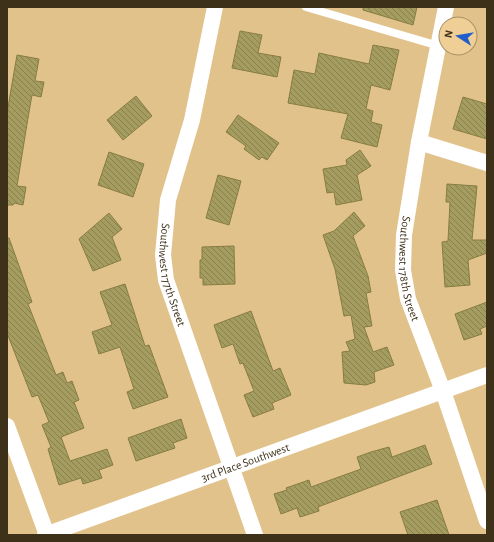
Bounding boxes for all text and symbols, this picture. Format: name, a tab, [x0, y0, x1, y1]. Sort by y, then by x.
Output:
north arrow	[438, 16, 478, 56]
text: N	[443, 29, 455, 39]
street label: Southwest 178th Street	[397, 215, 422, 323]
street label: Southwest 177th Street	[157, 223, 188, 328]
street label: 3rd Place Southwest	[200, 441, 291, 484]

